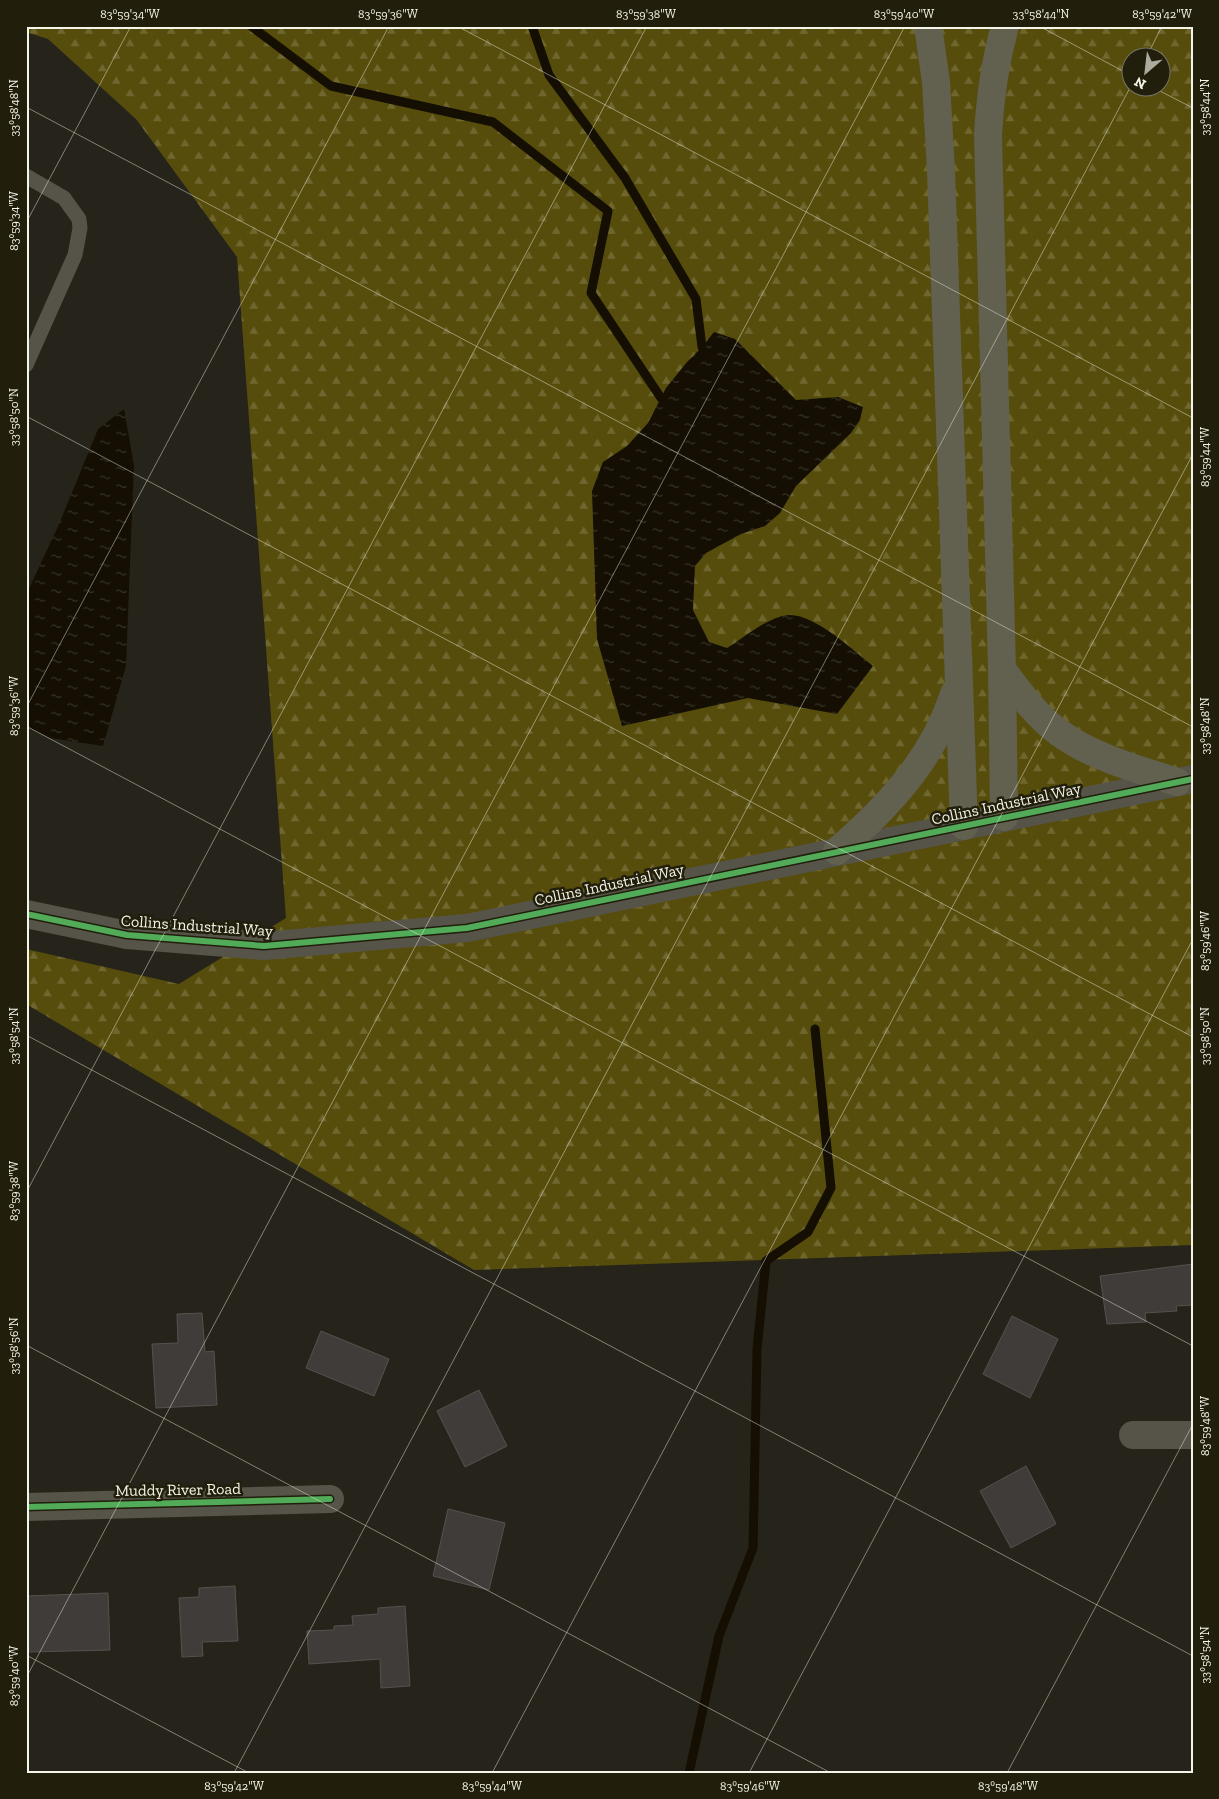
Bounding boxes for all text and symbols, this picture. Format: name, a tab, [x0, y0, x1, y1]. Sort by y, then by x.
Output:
text: 83°59'34"W	[100, 7, 161, 21]
text: 83°59'36"W	[358, 7, 419, 21]
text: 83°59'38"W	[616, 7, 677, 21]
text: 83°59'40"W	[874, 7, 935, 21]
text: 33°58'44"N	[1013, 7, 1070, 21]
text: 83°59'42"W	[1132, 7, 1193, 21]
north arrow	[1122, 48, 1172, 98]
text: N	[1131, 73, 1149, 93]
text: 33°58'44"N	[1198, 78, 1212, 135]
text: 33°58'48"N	[7, 79, 21, 137]
text: 83°59'34"W	[7, 190, 21, 251]
text: 33°58'50"N	[7, 388, 21, 446]
text: 83°59'44"W	[1198, 426, 1212, 487]
text: 83°59'36"W	[7, 675, 21, 736]
text: 33°58'48"N	[1198, 697, 1212, 755]
street label: Collins Industrial Way	[930, 778, 1083, 829]
street label: Collins Industrial Way	[533, 859, 686, 910]
text: 83°59'46"W	[1198, 910, 1212, 971]
street label: Collins Industrial Way	[120, 911, 274, 940]
text: 33°58'54"N	[7, 1007, 21, 1065]
text: 33°58'50"N	[1198, 1007, 1212, 1065]
text: 83°59'38"W	[7, 1160, 21, 1221]
text: 33°58'56"N	[7, 1317, 21, 1375]
text: 83°59'48"W	[1198, 1395, 1212, 1456]
street label: Muddy River Road	[115, 1479, 241, 1500]
text: 33°58'54"N	[1198, 1626, 1212, 1684]
text: 83°59'40"W	[7, 1645, 21, 1706]
text: 83°59'42"W	[204, 1779, 265, 1793]
text: 83°59'44"W	[462, 1779, 523, 1793]
text: 83°59'46"W	[720, 1779, 781, 1793]
text: 83°59'48"W	[978, 1779, 1039, 1793]

